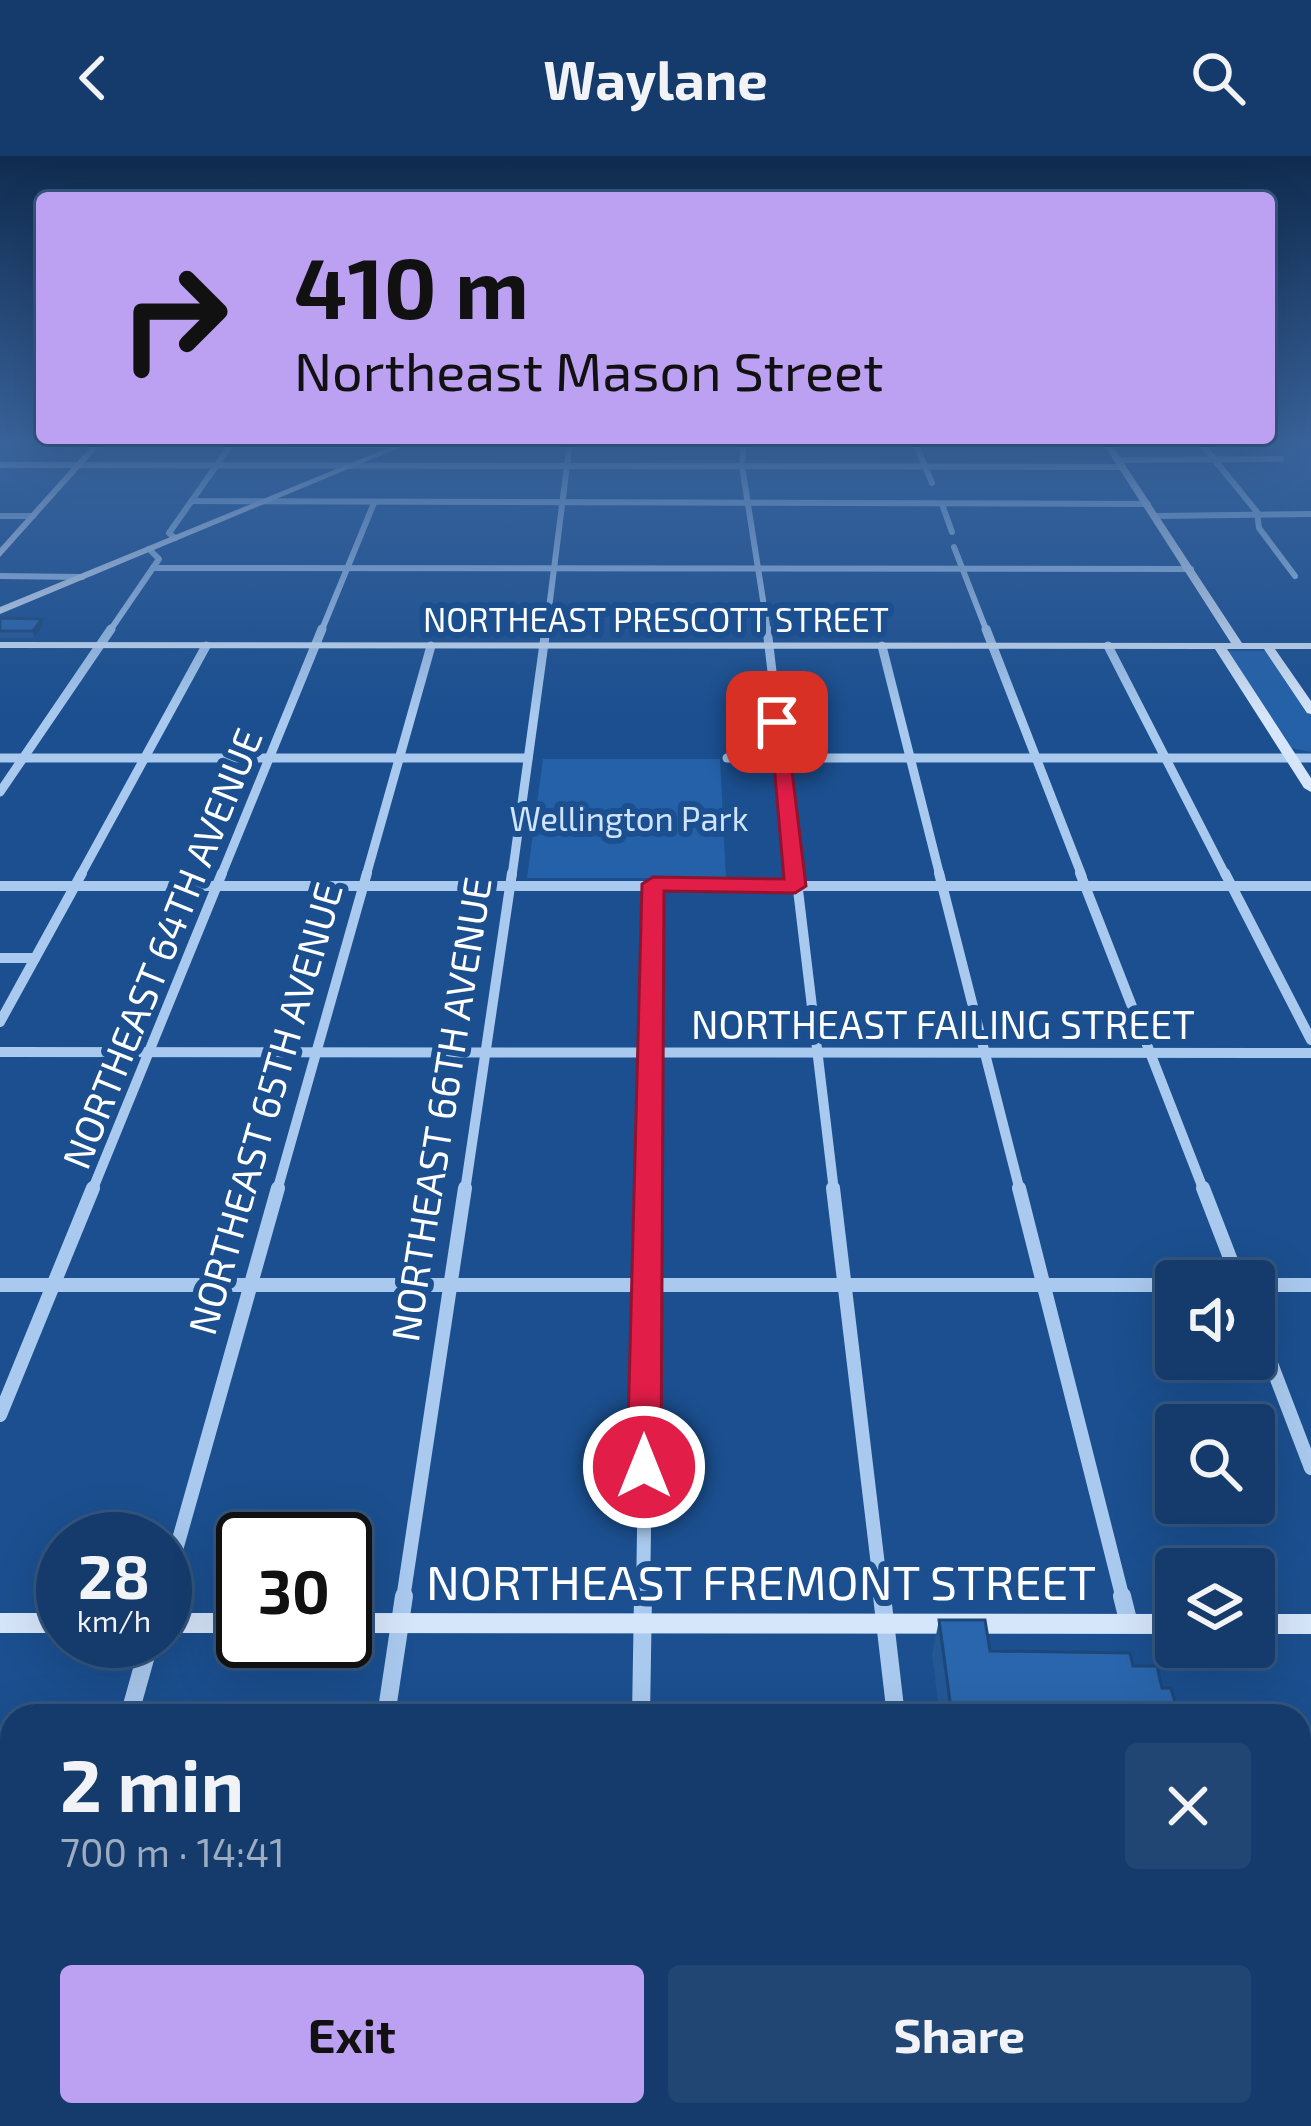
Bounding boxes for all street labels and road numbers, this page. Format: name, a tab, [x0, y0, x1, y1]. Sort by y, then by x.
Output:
street label: NORTHEAST PRESCOTT STREET	[423, 599, 889, 639]
street label: NORTHEAST 64TH AVENUE	[51, 721, 271, 1175]
street label: NORTHEAST 66TH AVENUE	[380, 874, 500, 1344]
street label: NORTHEAST 65TH AVENUE	[177, 877, 351, 1339]
street label: NORTHEAST FAILING STREET	[691, 1000, 1195, 1047]
street label: NORTHEAST FREMONT STREET	[426, 1552, 1096, 1610]

